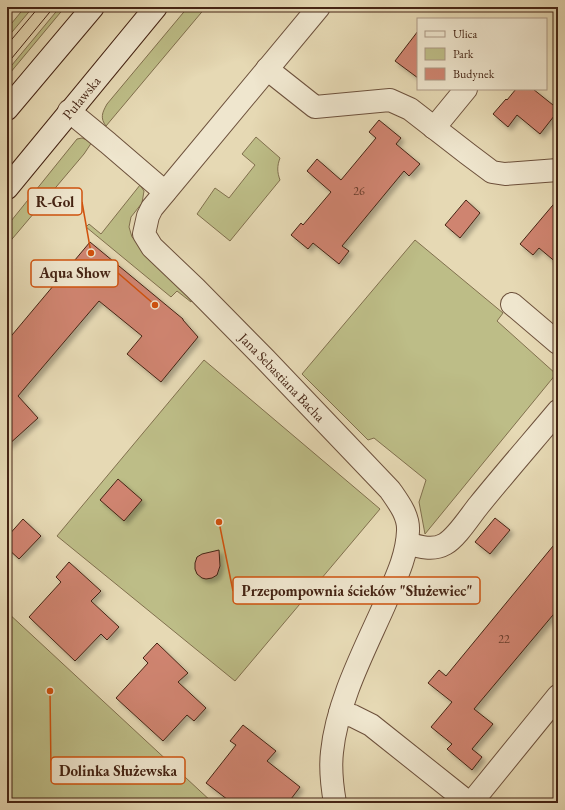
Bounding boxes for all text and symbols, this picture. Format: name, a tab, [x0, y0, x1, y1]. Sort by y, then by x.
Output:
legend	[417, 18, 547, 90]
text: Ulica	[453, 26, 477, 42]
text: Park	[453, 46, 474, 62]
text: Budynek	[453, 66, 495, 82]
street label: Puławska	[58, 72, 105, 123]
house number: 26	[353, 183, 365, 199]
callout: R-Gol	[28, 188, 82, 215]
text: R-Gol	[36, 192, 75, 211]
callout: Aqua Show	[31, 260, 118, 287]
text: Aqua Show	[38, 263, 111, 282]
street label: Jana Sebastiana Bacha	[234, 328, 329, 426]
callout: Przepompownia ścieków "Służewiec"	[233, 577, 480, 604]
text: Przepompownia ścieków "Służewiec"	[242, 581, 472, 600]
house number: 22	[498, 631, 510, 647]
callout: Dolinka Służewska	[51, 757, 185, 784]
text: Dolinka Służewska	[59, 761, 178, 780]

